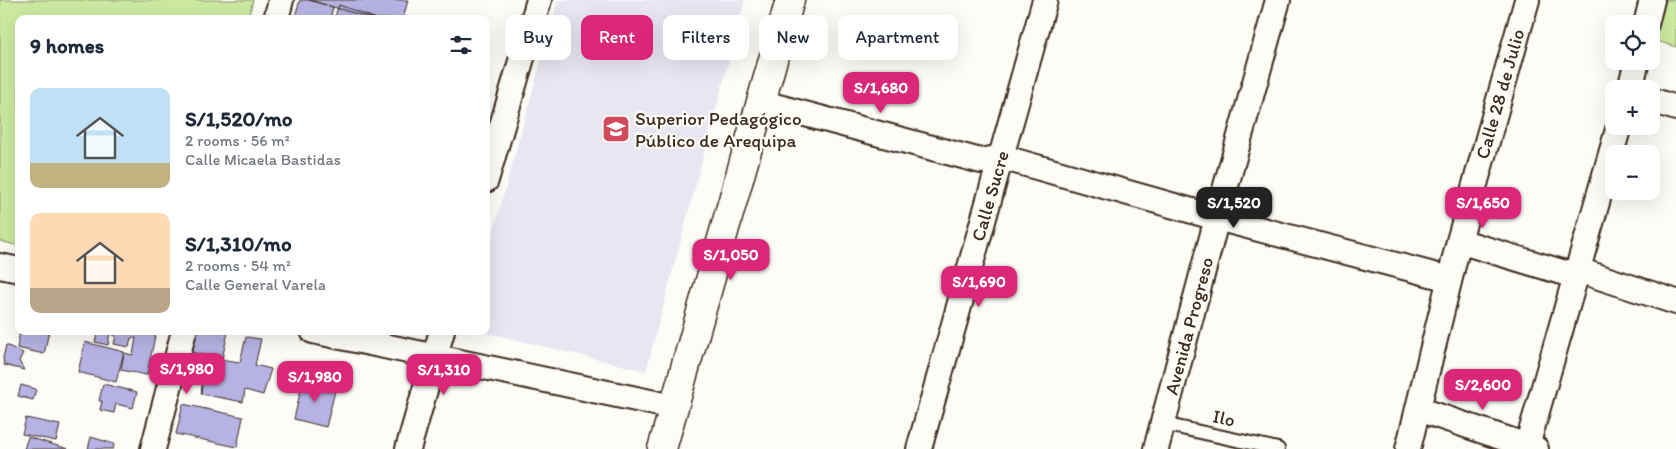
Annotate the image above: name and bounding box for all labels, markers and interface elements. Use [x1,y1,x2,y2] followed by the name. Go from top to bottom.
[505,15,571,60] chip: Buy
[581,15,653,60] chip: Rent
[663,15,749,60] chip: Filters
[759,15,828,60] chip: New
[838,15,958,60] chip: Apartment
[1605,15,1660,200] map controls
[1605,15,1660,70] button: locate
[1470,26,1530,162] street label: Calle 28 de Julio
[447,31,475,59] icon: filters
[30,33,104,58] text: 9 homes
[835,72,927,114] pin: S/1,680
[854,78,908,97] text: S/1,680
[1605,80,1660,135] button: +
[185,106,293,131] text: S/1,520/mo
[635,107,802,152] place label: Superior Pedagógico Público de Arequipa
[70,108,130,168] icon: home
[601,114,631,144] school or university icon: Superior Pedagógico Público de Arequipa
[185,131,290,150] text: 2 rooms · 56 m²
[1605,145,1660,200] button: −
[966,148,1014,244] street label: Calle Sucre
[185,150,341,169] text: Calle Micaela Bastidas
[1188,186,1280,229] pin: S/1,520
[1437,186,1529,229] pin: S/1,650
[1207,193,1261,212] text: S/1,520
[1456,193,1510,212] text: S/1,650
[185,231,292,256] text: S/1,310/mo
[70,233,130,293] icon: home
[685,238,777,281] pin: S/1,050
[703,245,759,264] text: S/1,050
[1160,255,1218,397] street label: Avenida Progreso
[185,256,291,275] text: 2 rooms · 54 m²
[933,266,1025,308] pin: S/1,690
[952,272,1006,291] text: S/1,690
[185,275,326,294] text: Calle General Varela
[141,352,233,395] pin: S/1,980
[398,354,490,396] pin: S/1,310
[160,359,214,378] text: S/1,980
[269,360,361,403] pin: S/1,980
[418,360,470,379] text: S/1,310
[288,367,342,386] text: S/1,980
[1437,368,1529,411] pin: S/2,600
[1455,375,1511,394] text: S/2,600
[1211,404,1237,432] street label: Ilo

